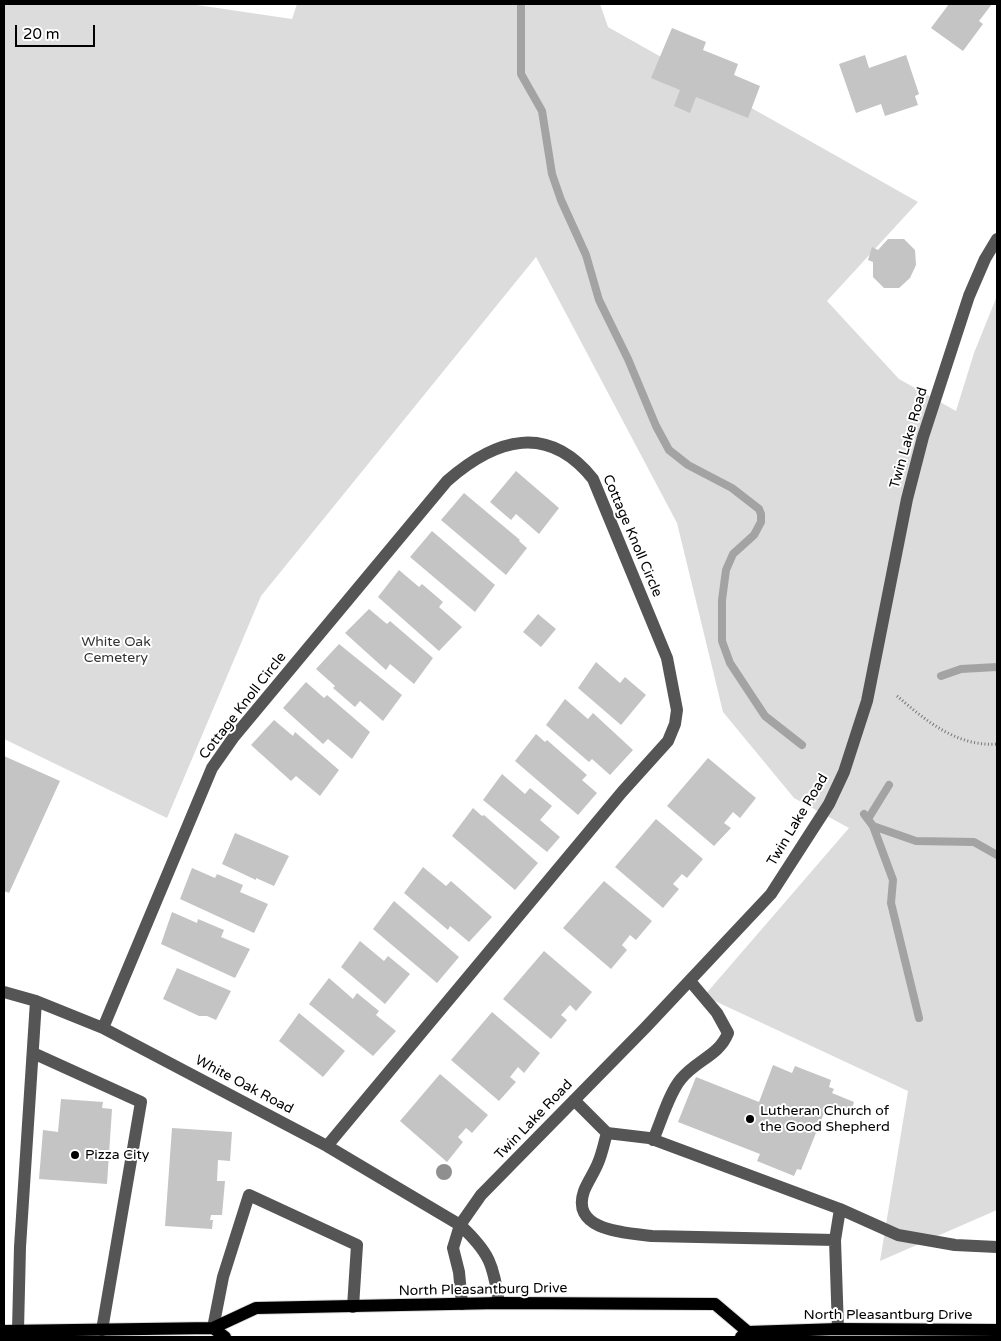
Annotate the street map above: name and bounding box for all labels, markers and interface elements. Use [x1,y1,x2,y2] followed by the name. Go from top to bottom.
[18,15,98,47] scale bar
[23,25,60,43] text: 20 m
[887,385,931,491] street label: Twin Lake Road
[599,472,665,600] street label: Cottage Knoll Circle
[81,634,151,666] park label: White Oak Cemetery
[196,649,290,763] street label: Cottage Knoll Circle
[764,771,832,869] street label: Twin Lake Road
[192,1052,296,1118] street label: White Oak Road
[492,1077,576,1163] street label: Twin Lake Road
[760,1103,890,1136] place label: Lutheran Church of the Good Shepherd
[744,1113,756,1125] marker: Lutheran Church of the Good Shepherd
[85,1147,149,1163] place label: Pizza City
[69,1149,81,1161] marker: Pizza City
[398,1280,568,1300] street label: North Pleasantburg Drive
[804,1307,972,1323] street label: North Pleasantburg Drive

